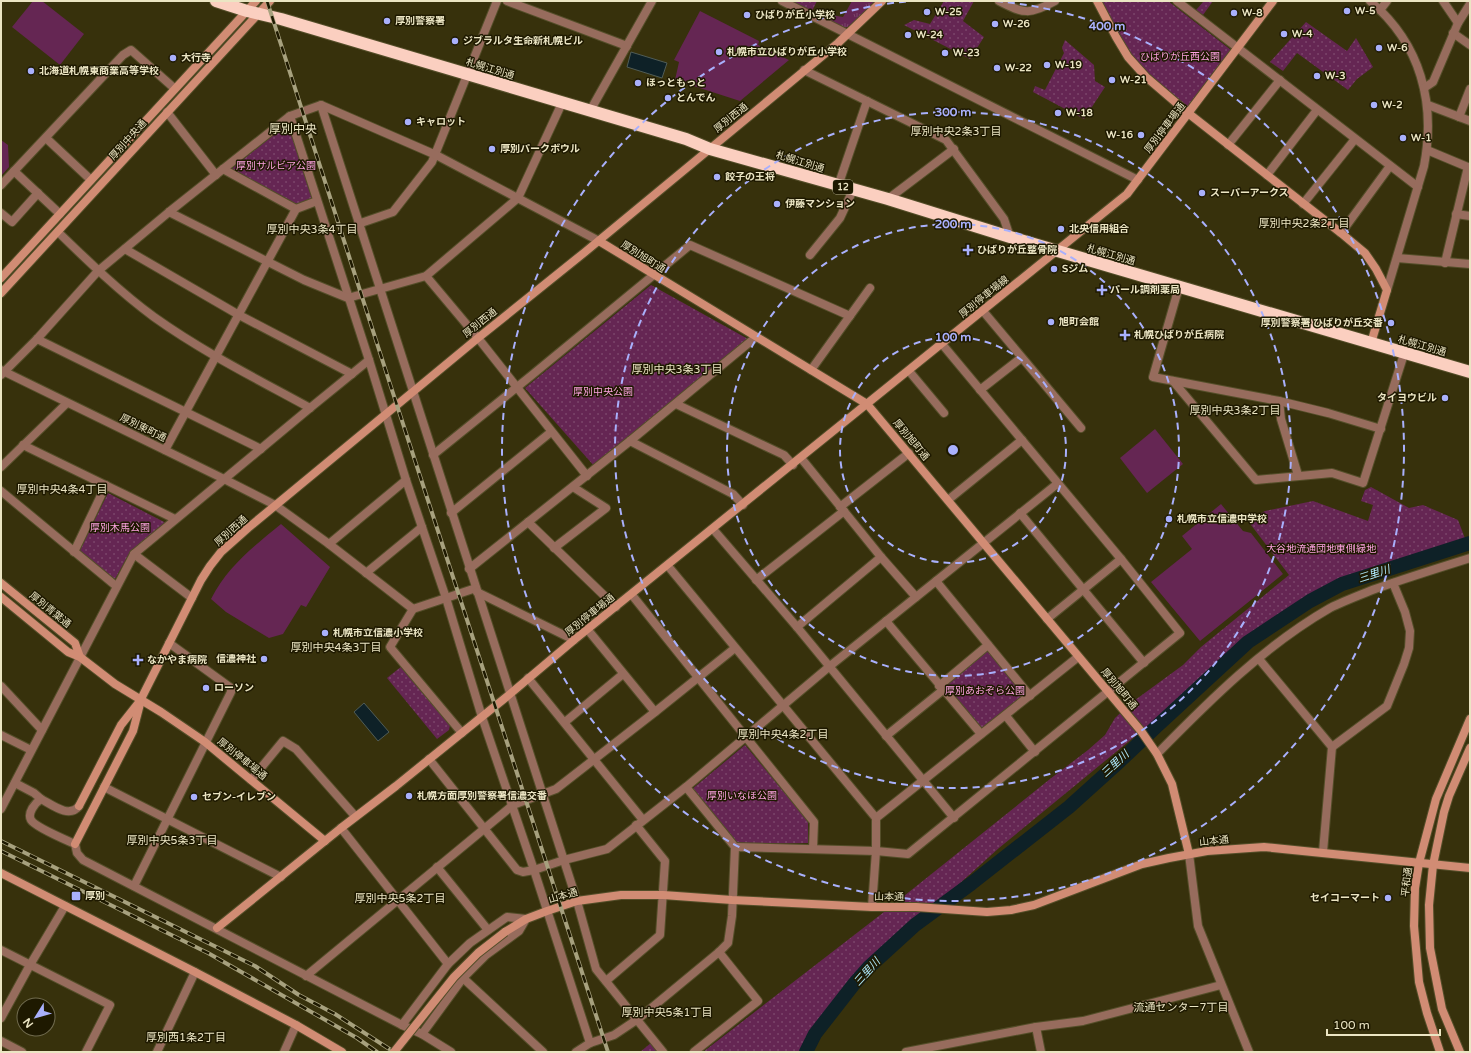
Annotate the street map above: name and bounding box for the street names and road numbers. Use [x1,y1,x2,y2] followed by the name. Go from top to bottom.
[464,56,516,82] street label: 札幌江別通
[1142,100,1188,156] street label: 厚別停車場通
[712,101,750,135] street label: 厚別西通
[107,117,149,163] street label: 厚別中央通
[774,149,826,175] street label: 札幌江別通
[833,180,853,194] road number: 12
[619,239,667,275] street label: 厚別旭町通
[1085,242,1137,268] street label: 札幌江別通
[957,273,1011,321] street label: 厚別停車場線
[461,306,499,340] street label: 厚別西通
[1396,333,1448,359] street label: 札幌江別通
[118,412,168,444] street label: 厚別東町通
[890,417,932,463] street label: 厚別旭町通
[212,513,250,549] street label: 厚別西通
[27,590,73,630] street label: 厚別青葉通
[563,591,617,639] street label: 厚別停車場通
[1098,666,1140,712] street label: 厚別旭町通
[215,735,269,783] street label: 厚別停車場通
[1198,833,1230,849] street label: 山本通
[1399,866,1415,898] street label: 平和通
[547,886,579,906] street label: 山本通
[874,891,904,903] street label: 山本通

